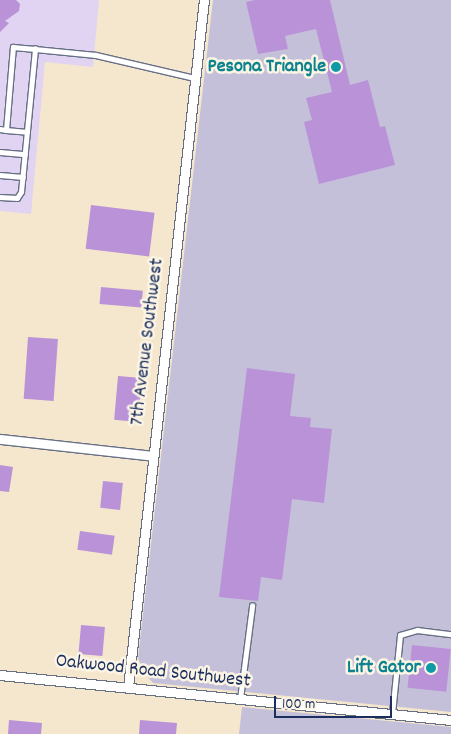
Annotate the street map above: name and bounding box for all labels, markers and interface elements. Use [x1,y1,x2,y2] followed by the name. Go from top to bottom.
[208,55,326,79] place label: Pesona Triangle
[330,61,342,73] marker: Pesona Triangle
[126,257,170,427] street label: 7th Avenue Southwest
[54,650,252,694] street label: Oakwood Road Southwest
[347,656,421,680] place label: Lift Gator
[425,662,437,674] marker: Lift Gator
[276,686,394,718] scale bar
[282,694,315,716] text: 100 m

